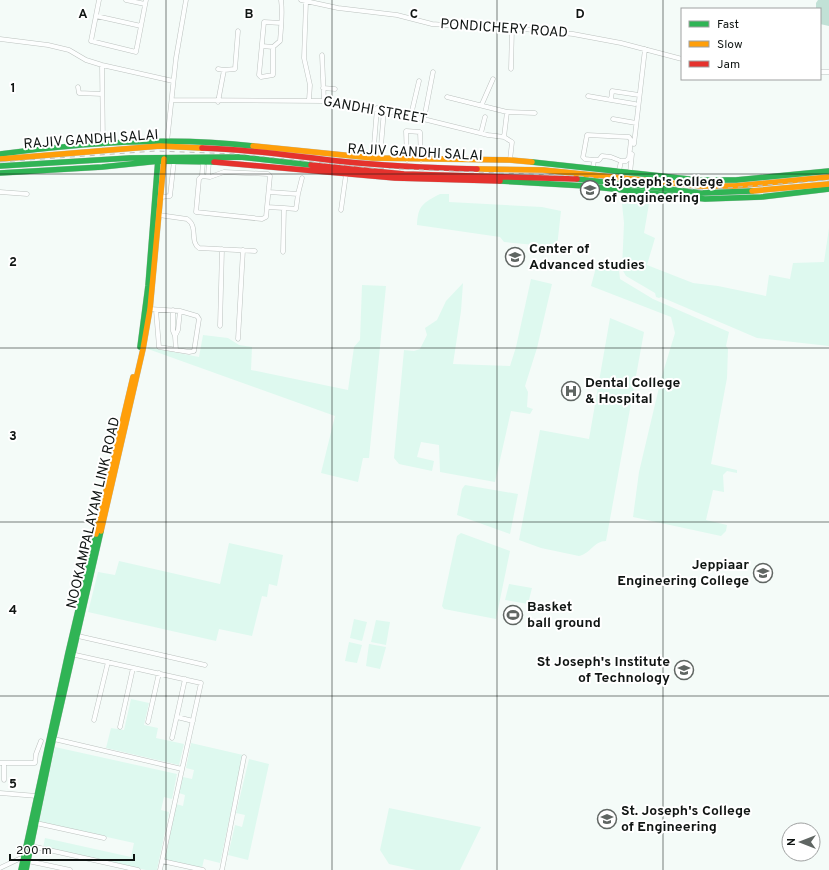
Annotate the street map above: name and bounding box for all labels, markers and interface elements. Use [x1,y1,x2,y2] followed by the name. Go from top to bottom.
[78,7,88,23] text: A
[245,7,254,23] text: B
[410,7,418,23] text: C
[575,7,585,23] text: D
[681,8,821,80] legend
[440,16,568,42] street label: PONDICHERY ROAD
[717,17,739,33] text: Fast
[717,37,743,53] text: Slow
[717,57,740,73] text: Jam
[10,81,16,97] text: 1
[322,93,428,129] street label: GANDHI STREET
[23,127,159,153] street label: RAJIV GANDHI SALAI
[347,141,483,165] street label: RAJIV GANDHI SALAI
[604,174,723,207] place label: st.joseph's college of engineering
[579,179,601,201] school or university icon: st.joseph's college of engineering
[529,241,645,274] place label: Center of Advanced studies
[504,246,526,268] school or university icon: Center of Advanced studies
[9,255,17,271] text: 2
[585,375,680,408] place label: Dental College & Hospital
[560,380,582,402] hospital icon: Dental College & Hospital
[64,416,124,610] street label: NOOKAMPALAYAM LINK ROAD
[9,429,17,445] text: 3
[617,557,749,590] place label: Jeppiaar Engineering College
[752,562,774,584] school or university icon: Jeppiaar Engineering College
[527,599,601,632] place label: Basket ball ground
[9,603,17,619] text: 4
[502,604,524,626] sports icon: Basket ball ground
[537,654,670,687] place label: St Joseph's Institute of Technology
[673,659,695,681] school or university icon: St Joseph's Institute of Technology
[9,777,17,793] text: 5
[621,803,751,836] place label: St. Joseph's College of Engineering
[596,808,618,830] school or university icon: St. Joseph's College of Engineering
[781,822,821,862] north arrow
[10,836,134,862] scale bar
[785,838,799,846] text: N
[16,843,52,859] text: 200 m

